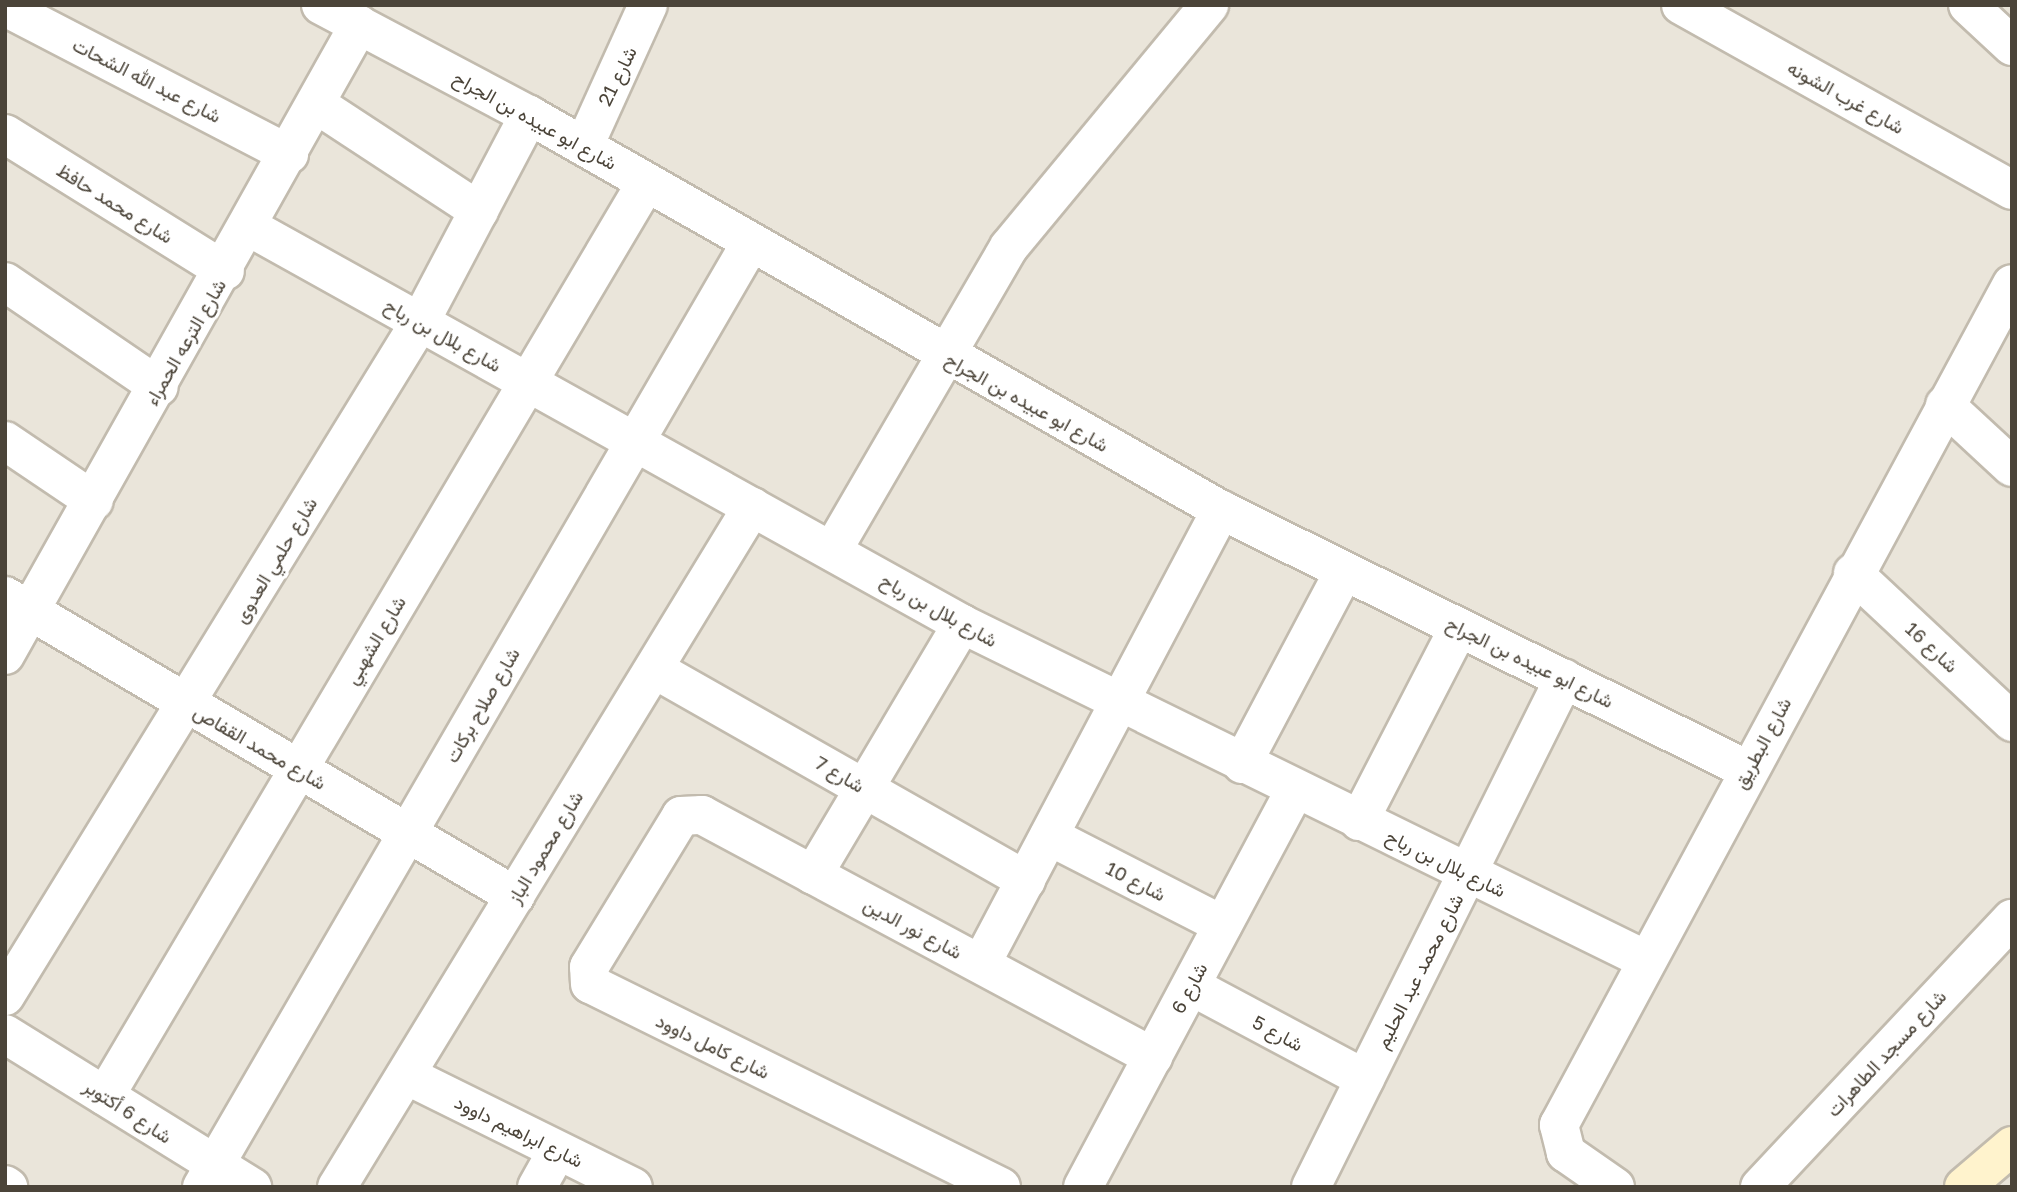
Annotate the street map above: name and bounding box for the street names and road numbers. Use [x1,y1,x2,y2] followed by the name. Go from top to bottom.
[69,33,225,127] street label: شارع عبد الله الشحات
[593,43,641,109] street label: شارع 21
[1784,56,1908,138] street label: شارع غرب الشونه
[449,66,621,174] street label: شارع ابو عبيده بن الجراح
[53,158,177,248] street label: شارع محمد حافظ
[140,275,230,409] street label: شارع الترعه الحمراء
[380,293,506,377] street label: شارع بلال بن رباح
[941,348,1113,456] street label: شارع ابو عبيده بن الجراح
[228,493,322,627] street label: شارع حلمي العدوى
[876,568,1002,652] street label: شارع بلال بن رباح
[340,592,410,688] street label: شارع الشهبي
[1443,612,1617,712] street label: شارع ابو عبيده بن الجراح
[1901,617,1963,677] street label: شارع 16
[440,643,524,767] street label: شارع صلاح بركات
[1728,693,1796,793] street label: شارع البطريق
[190,700,330,794] street label: شارع محمد القفاص
[811,751,869,797] street label: شارع 7
[502,787,588,907] street label: شارع محمود الباز
[1382,824,1510,902] street label: شارع بلال بن رباح
[1102,856,1170,906] street label: شارع 10
[1370,890,1468,1052] street label: شارع محمد عبد الحليم
[860,893,966,963] street label: شارع نور الدين
[1166,959,1212,1017] street label: شارع 6
[1821,985,1951,1121] street label: شارع مسجد الطاهرات
[653,1009,773,1083] street label: شارع كامل داوود
[1249,1010,1307,1056] street label: شارع 5
[80,1074,176,1148] street label: شارع 6 أكتوبر
[451,1090,587,1172] street label: شارع ابراهيم داوود

